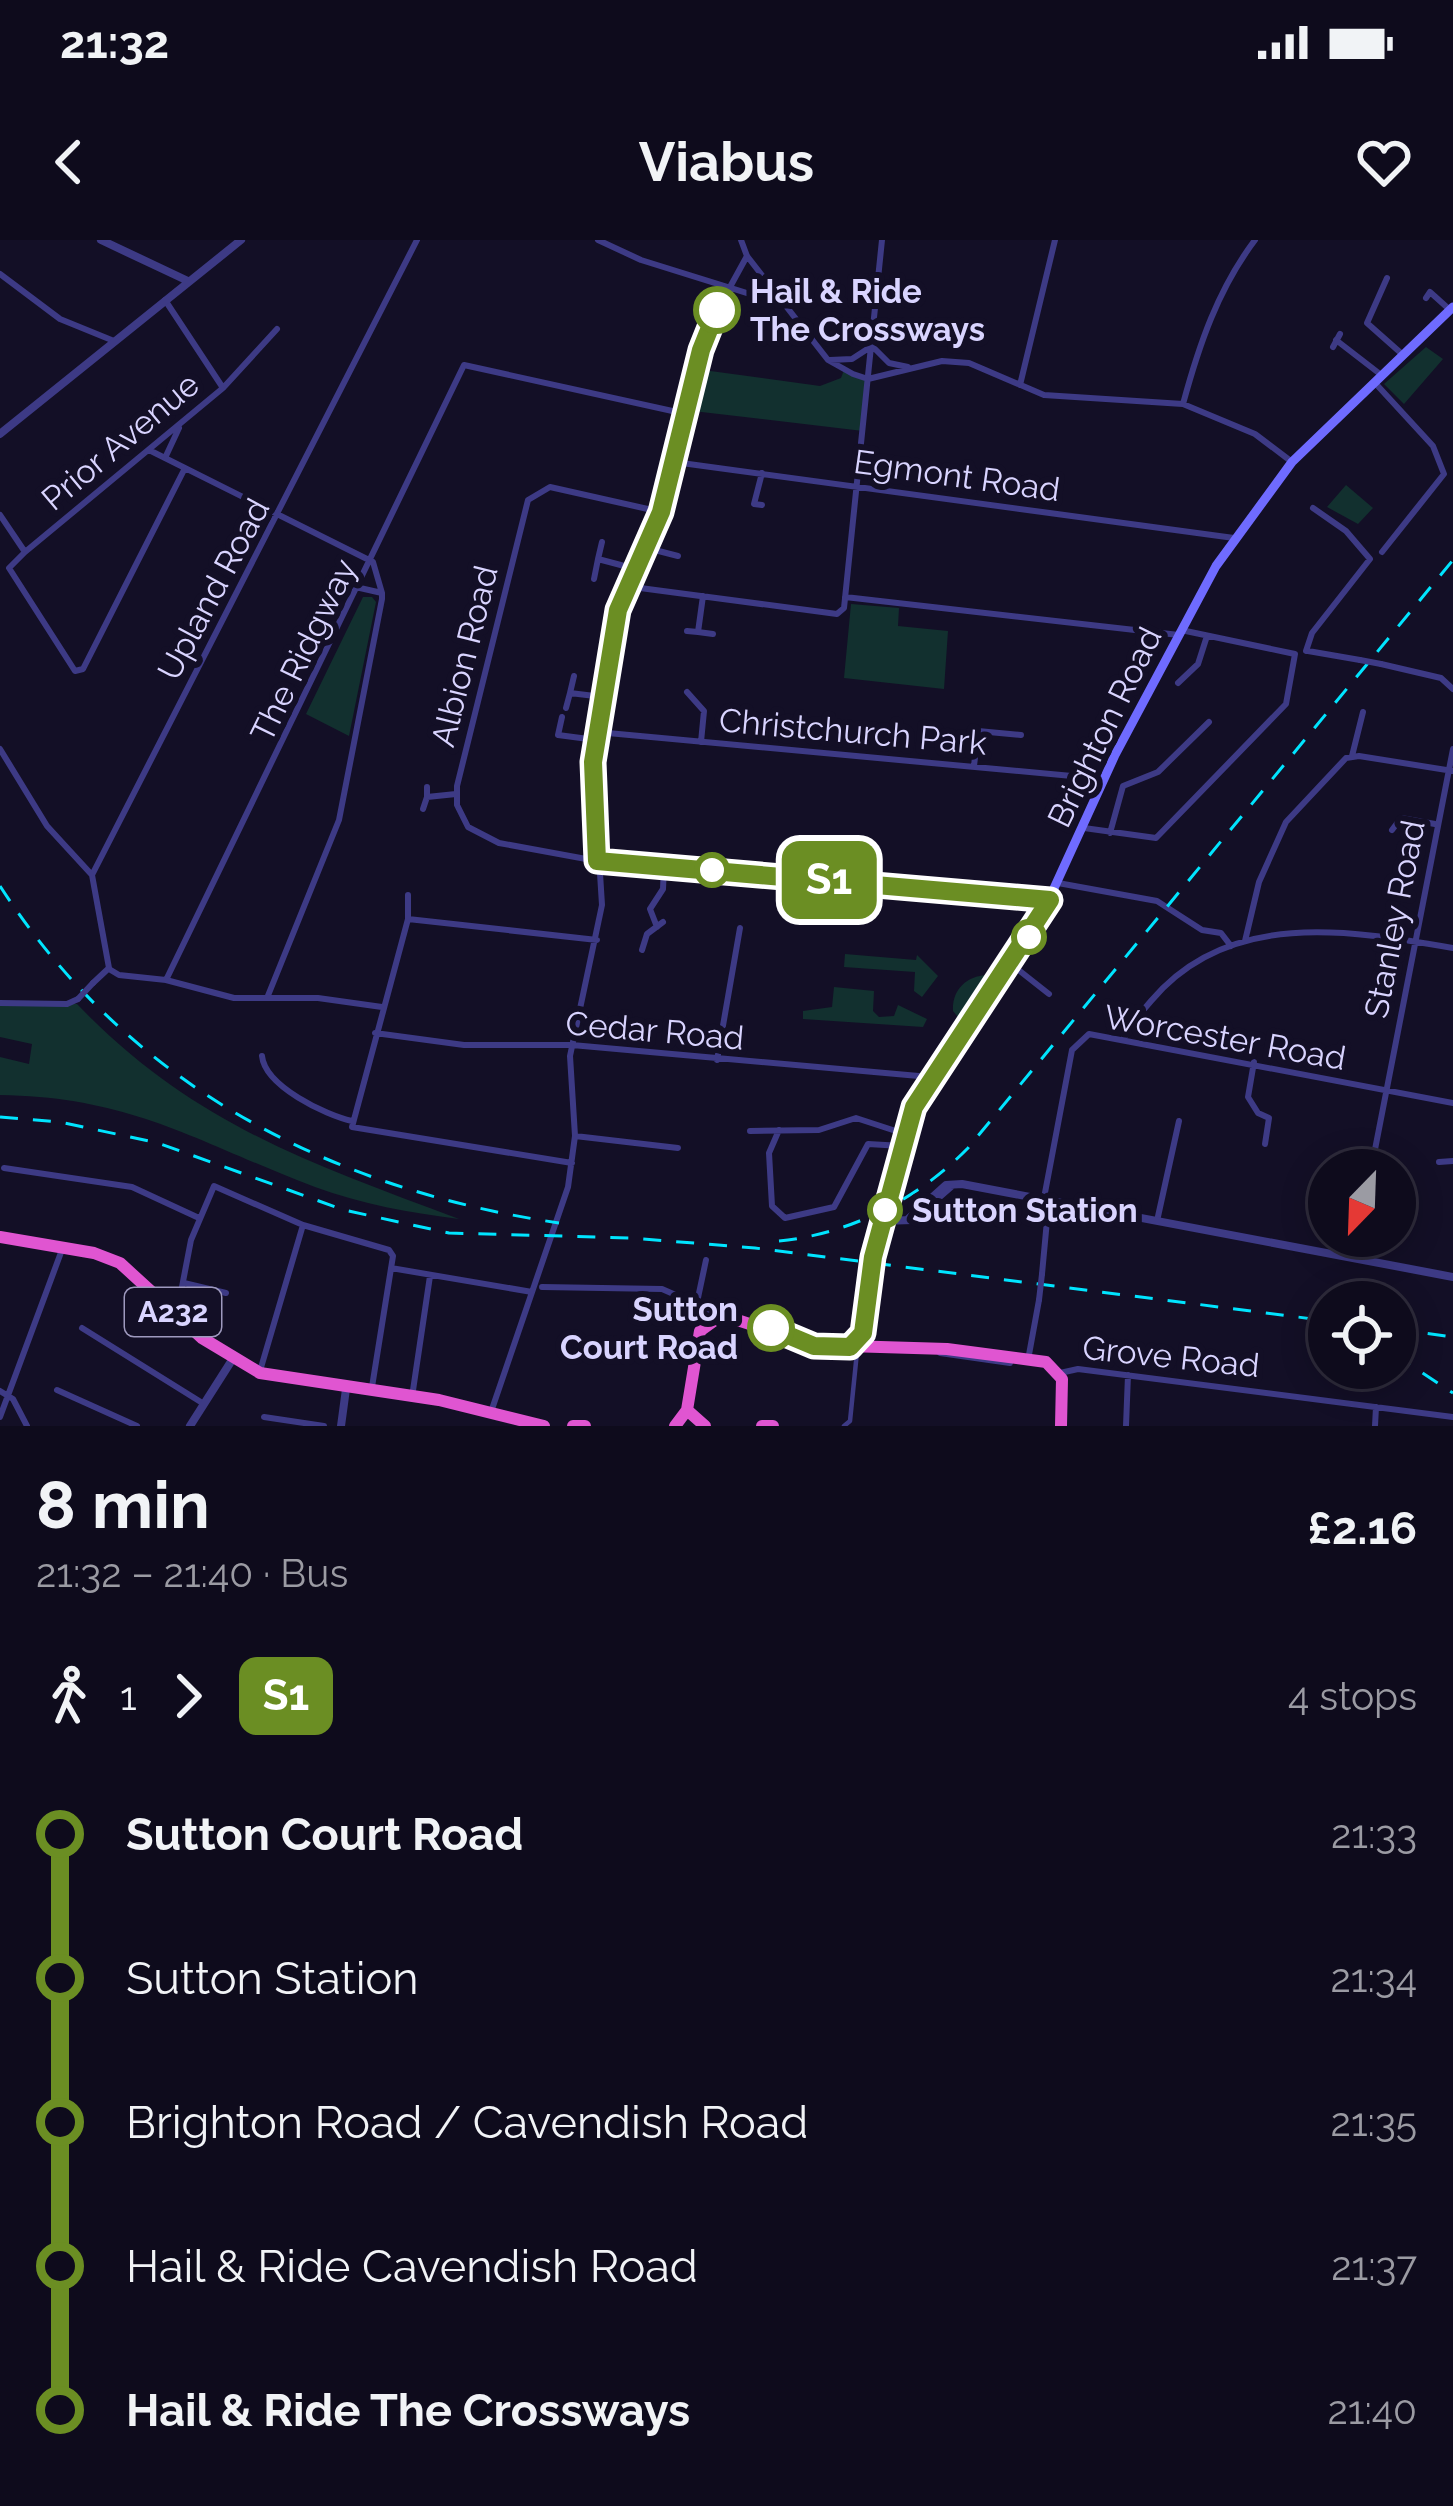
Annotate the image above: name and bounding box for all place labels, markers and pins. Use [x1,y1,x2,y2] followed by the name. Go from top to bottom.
[750,272,985,349] place label: Hail & Ride The Crossways
[695,288,739,332] marker: Hail & Ride The Crossways
[696,854,728,886] unlabelled marker
[1013,921,1045,953] unlabelled marker
[912,1191,1138,1230] place label: Sutton Station
[869,1194,901,1226] marker: Sutton Station
[560,1290,738,1367] place label: Sutton Court Road
[749,1306,793,1350] marker: Sutton Court Road

